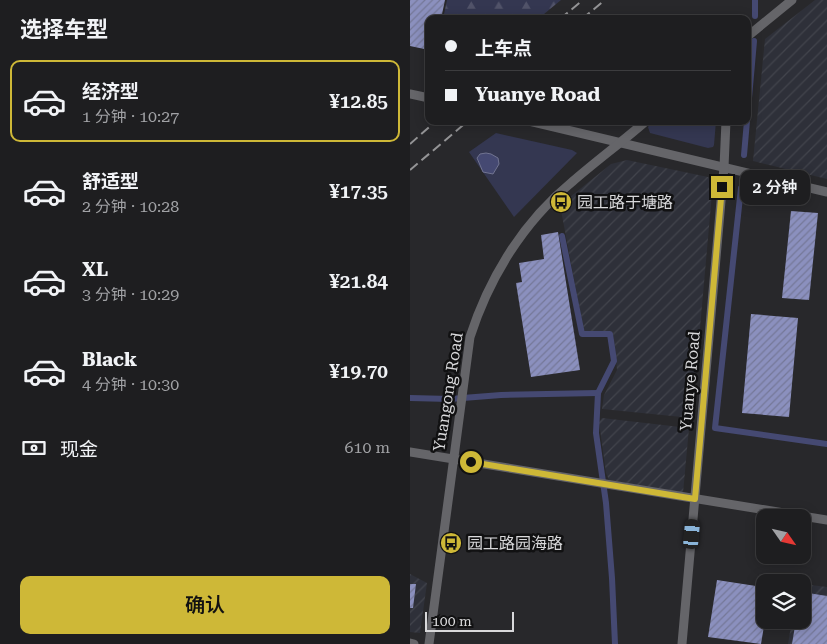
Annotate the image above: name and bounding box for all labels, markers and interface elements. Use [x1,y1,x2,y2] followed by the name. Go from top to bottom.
[20,17,108,42] text: 选择车型
[475,37,532,60] text: 上车点
[22,79,67,124] icon: car
[82,80,139,103] text: 经济型
[475,83,600,106] text: Yuanye Road
[329,90,388,113] text: ¥12.85
[82,107,179,126] text: 1 分钟 · 10:27
[22,169,67,214] icon: car
[82,170,139,193] text: 舒适型
[740,170,810,204] callout: 2 分钟
[711,176,733,198] route end
[752,178,798,197] text: 2 分钟
[329,180,388,203] text: ¥17.35
[549,190,573,214] bus stop icon: 园工路于塘路
[577,193,673,212] place label: 园工路于塘路
[82,197,179,216] text: 2 分钟 · 10:28
[82,258,108,281] text: XL
[22,259,67,304] icon: car
[329,270,388,293] text: ¥21.84
[82,285,179,304] text: 3 分钟 · 10:29
[676,330,704,432] street label: Yuanye Road
[429,331,467,453] street label: Yuangong Road
[82,348,137,371] text: Black
[22,349,67,394] icon: car
[329,360,388,383] text: ¥19.70
[82,375,179,394] text: 4 分钟 · 10:30
[20,434,48,462] icon: cash
[60,438,98,461] text: 现金
[344,438,390,457] text: 610 m
[460,451,482,473] route start
[756,509,811,564] north arrow
[756,509,811,629] map controls
[683,518,700,550] car
[439,531,463,555] bus stop icon: 园工路园海路
[467,534,563,553] place label: 园工路园海路
[756,574,811,629] button: layers
[20,576,390,634] button: 确认
[425,609,514,632] scale bar
[432,613,472,629] text: 100 m

